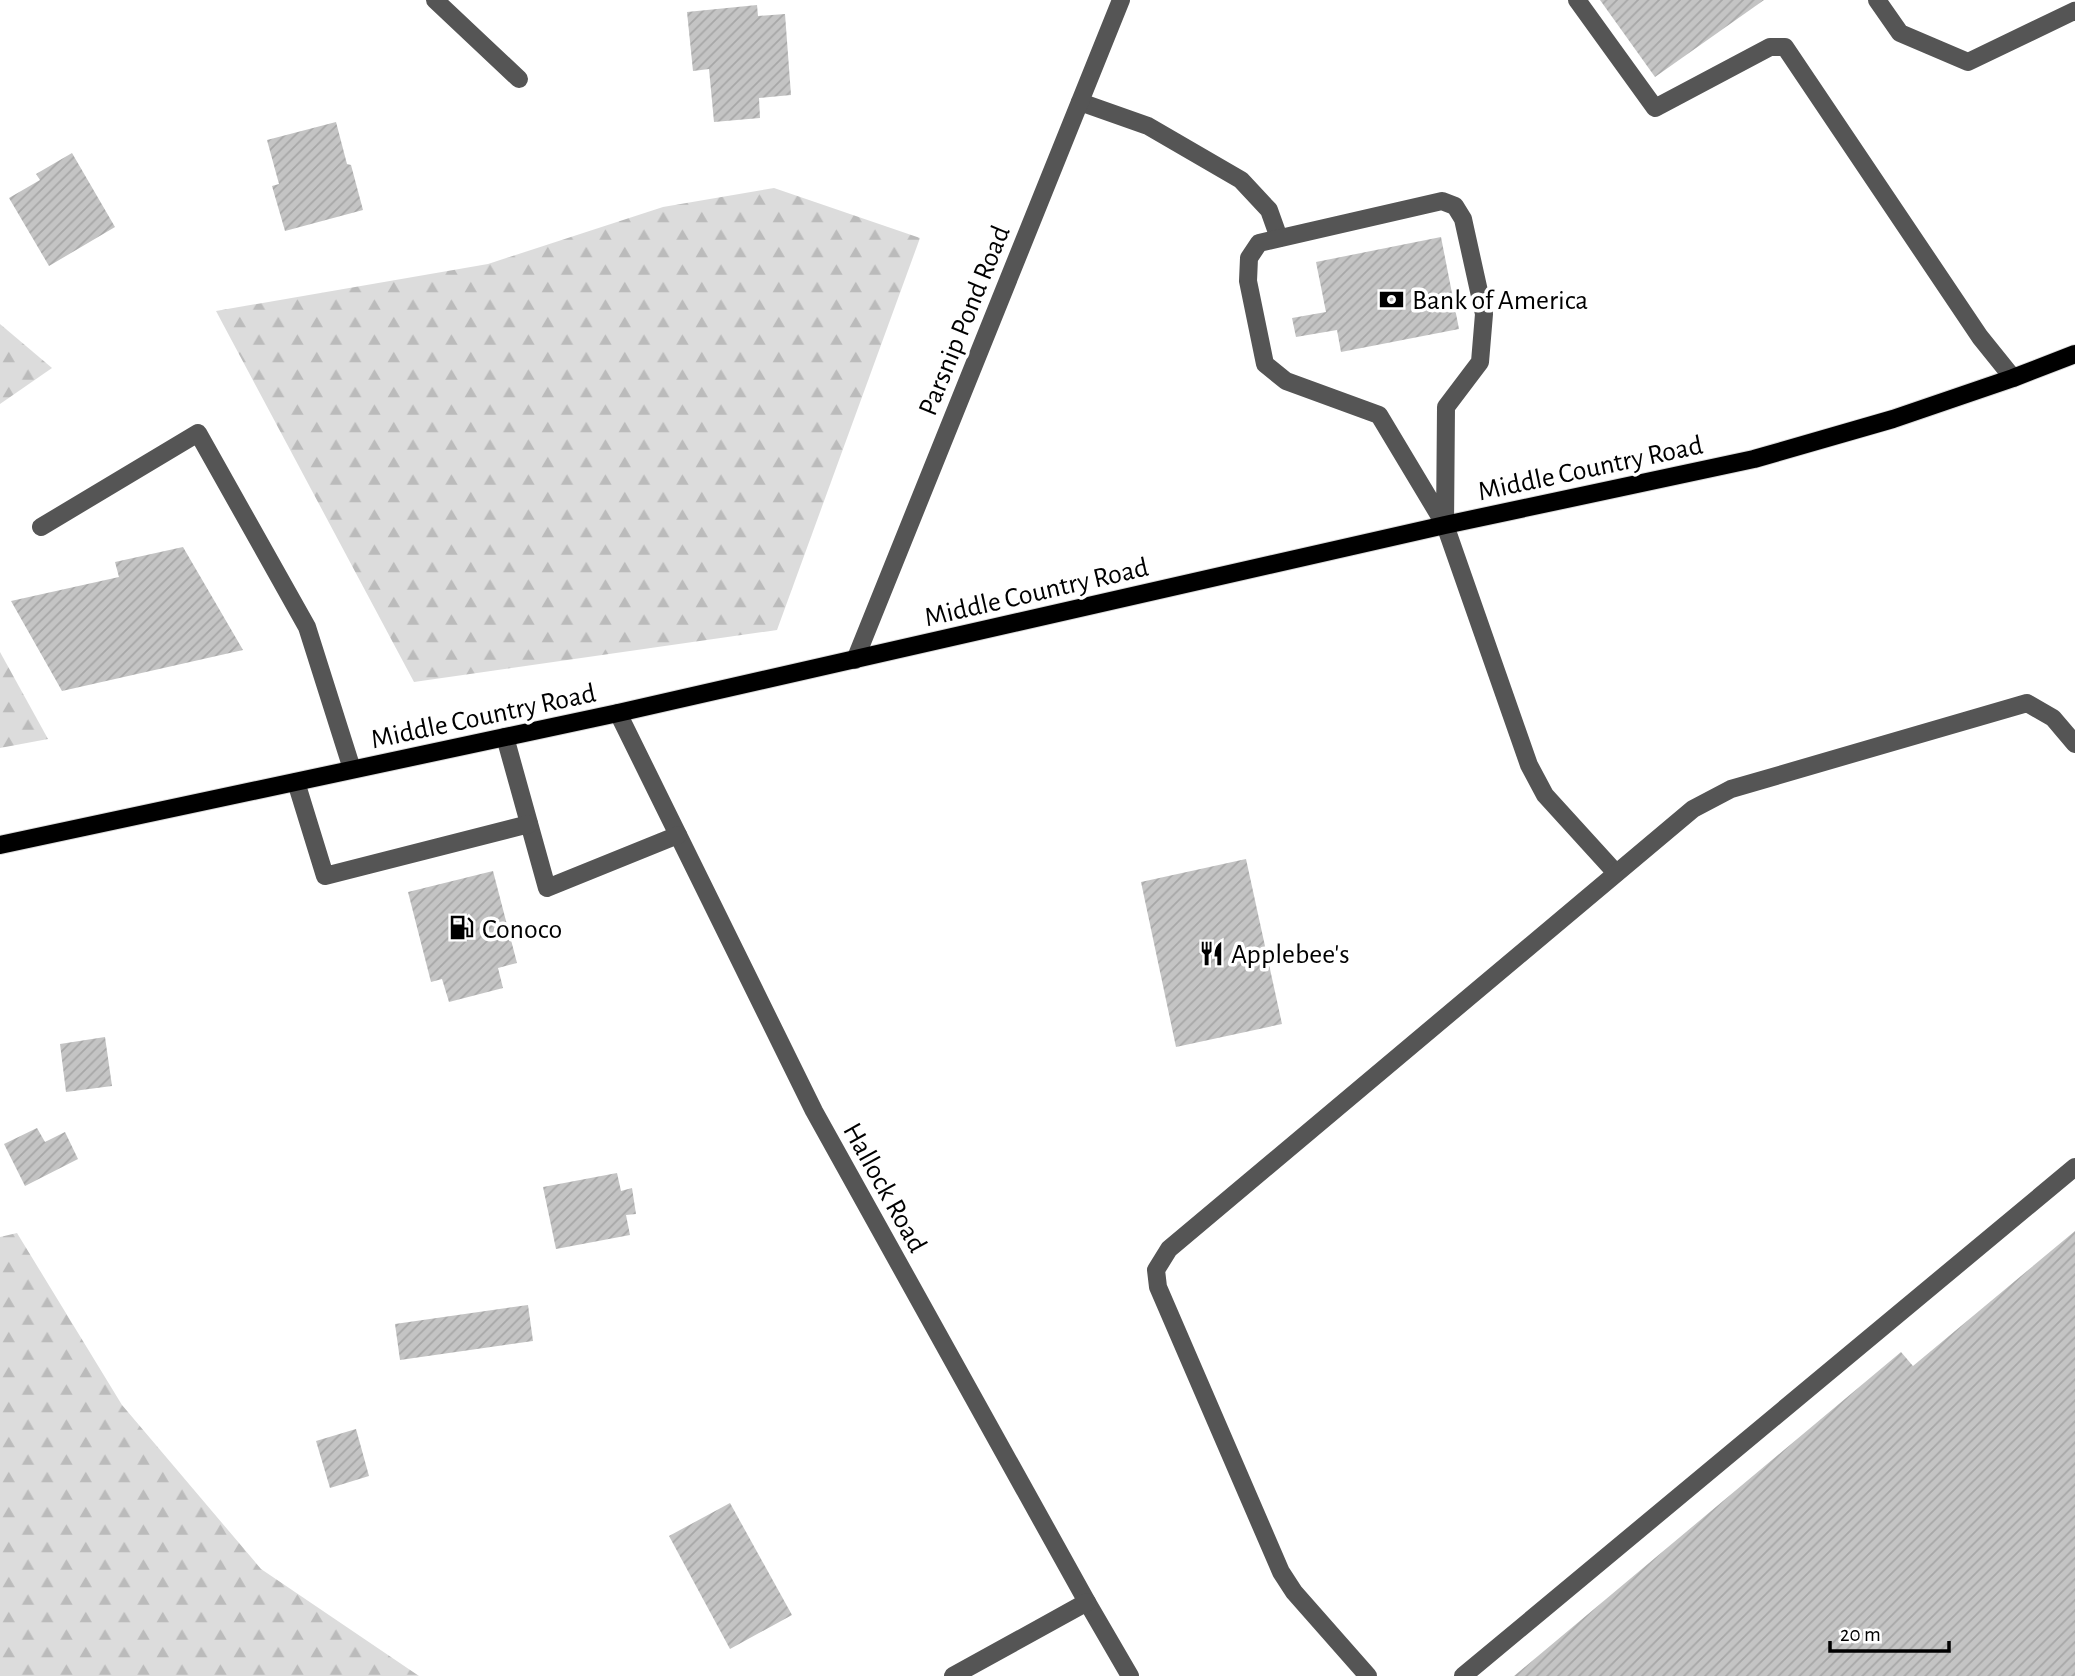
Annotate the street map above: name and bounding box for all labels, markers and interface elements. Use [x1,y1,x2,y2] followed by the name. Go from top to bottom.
[914,222,1016,420] street label: Parsnip Pond Road
[1378,285,1406,313] bank icon: Bank of America
[1412,287,1588,315] place label: Bank of America
[1475,431,1705,506] street label: Middle Country Road
[922,554,1151,632] street label: Middle Country Road
[368,679,598,754] street label: Middle Country Road
[448,914,476,942] fuel station icon: Conoco
[482,916,562,944] place label: Conoco
[1197,939,1225,967] restaurant icon: Applebee's
[1231,941,1350,969] place label: Applebee's
[837,1119,931,1257] street label: Hallock Road
[1830,1610,1949,1654] scale bar
[1840,1624,1881,1645] text: 20 m

